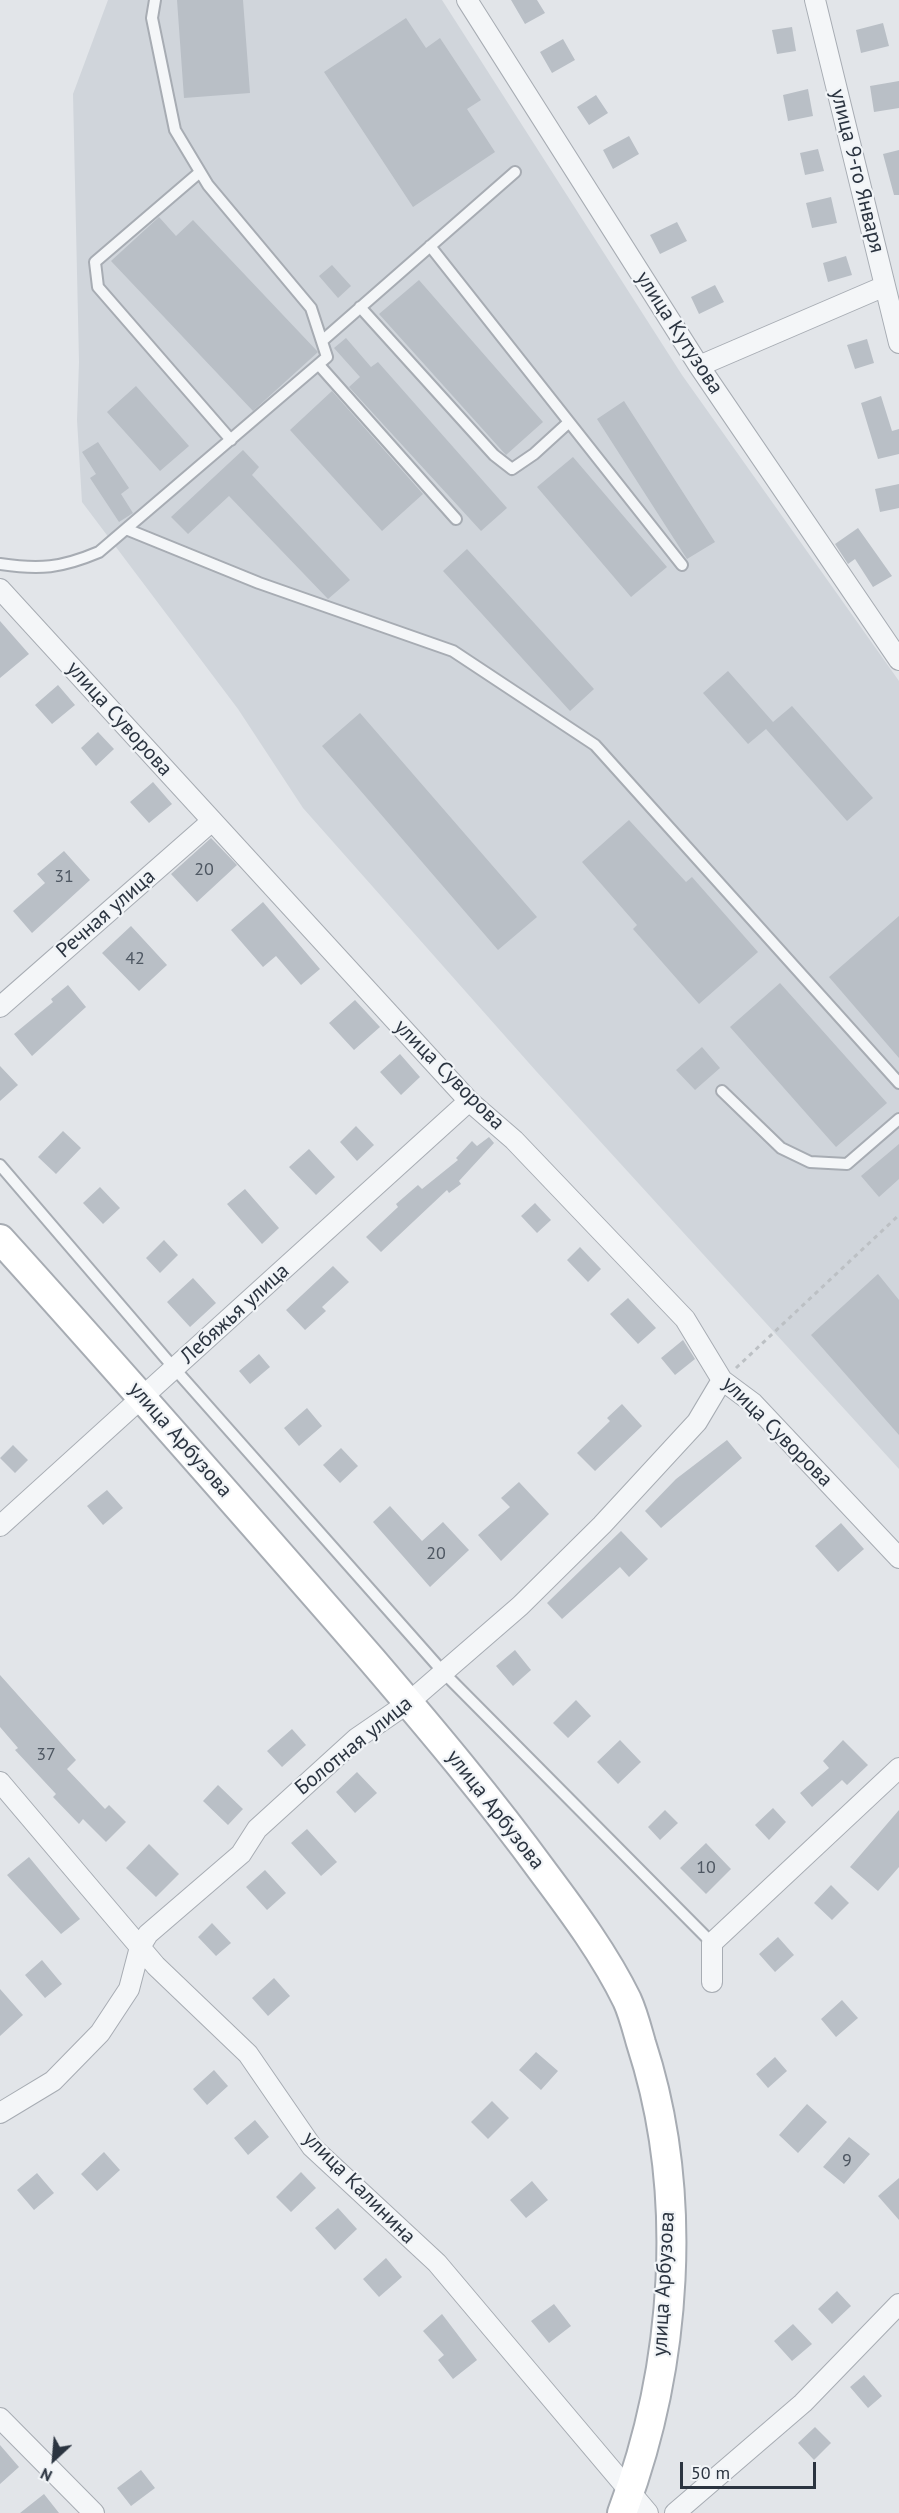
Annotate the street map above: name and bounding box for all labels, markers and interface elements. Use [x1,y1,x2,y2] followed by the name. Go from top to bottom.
[824,87,890,255] street label: улица 9-го Января
[630,267,728,399] street label: улица Кутузова
[61,656,177,782] street label: улица Суворова
[194,859,214,881] house number: 20
[51,864,161,964] street label: Речная улица
[54,866,74,888] house number: 31
[125,948,145,970] house number: 42
[388,1014,510,1136] street label: улица Суворова
[175,1259,295,1369] street label: Лебяжья улица
[716,1371,838,1493] street label: улица Суворова
[123,1377,237,1503] street label: улица Арбузова
[426,1543,446,1565] house number: 20
[290,1691,418,1801] street label: Болотная улица
[36,1744,56,1766] house number: 37
[440,1745,550,1875] street label: улица Арбузова
[696,1857,716,1879] house number: 10
[297,2126,421,2250] street label: улица Калинина
[842,2150,852,2172] house number: 9
[648,2211,680,2357] street label: улица Арбузова
[24,2429,84,2489] north arrow
[683,2450,820,2488] scale bar
[691,2461,730,2484] text: 50 m
[37,2464,55,2486] text: N

